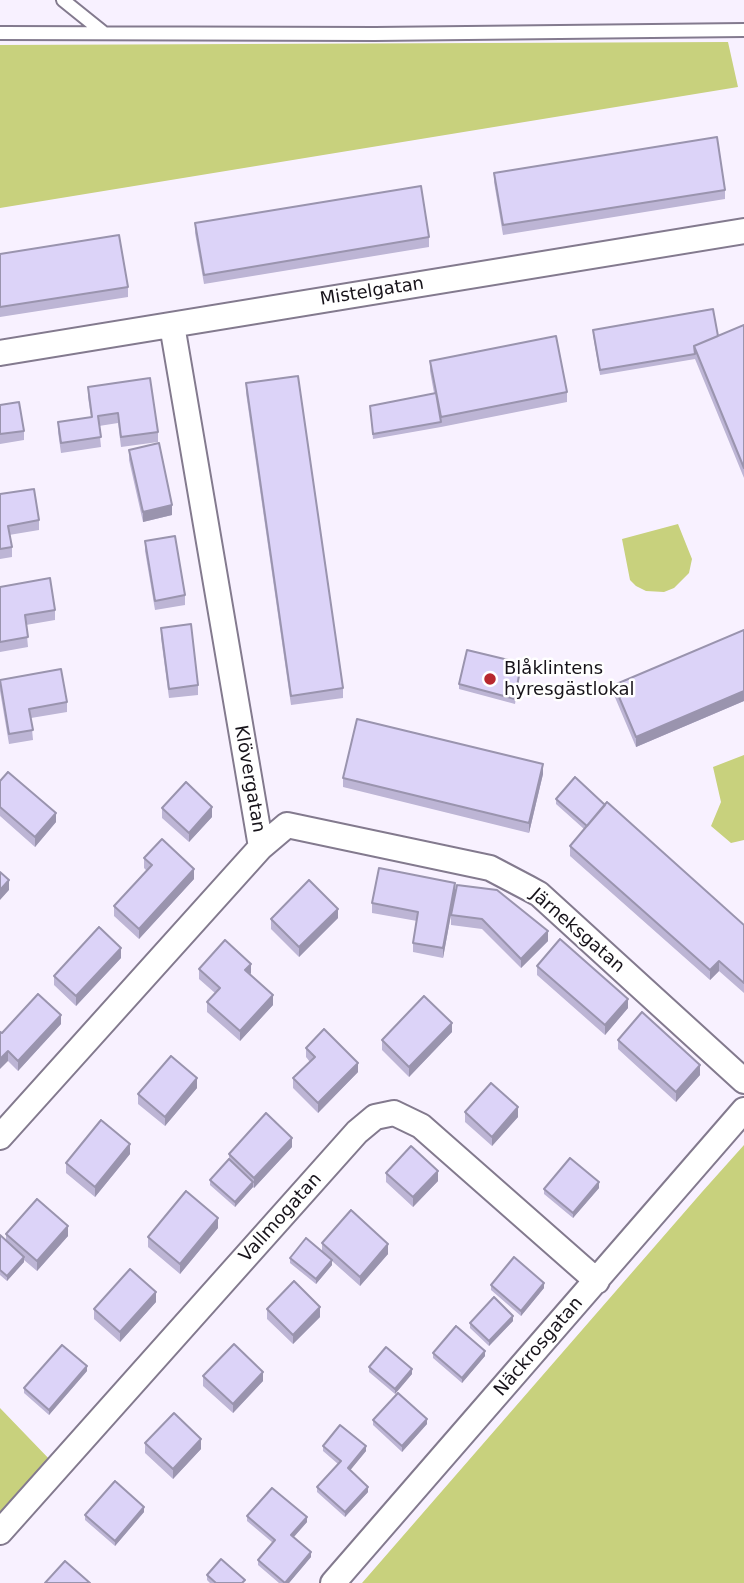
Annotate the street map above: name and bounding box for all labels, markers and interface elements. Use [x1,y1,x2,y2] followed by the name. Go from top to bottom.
[318,273,426,311] street label: Mistelgatan
[504,658,635,700] place label: Blåklintens hyresgästlokal
[482,671,498,687] marker: Blåklintens hyresgästlokal
[229,724,269,834] street label: Klövergatan
[526,884,628,978] street label: Järneksgatan
[235,1169,327,1267] street label: Vallmogatan
[490,1293,588,1401] street label: Näckrosgatan

